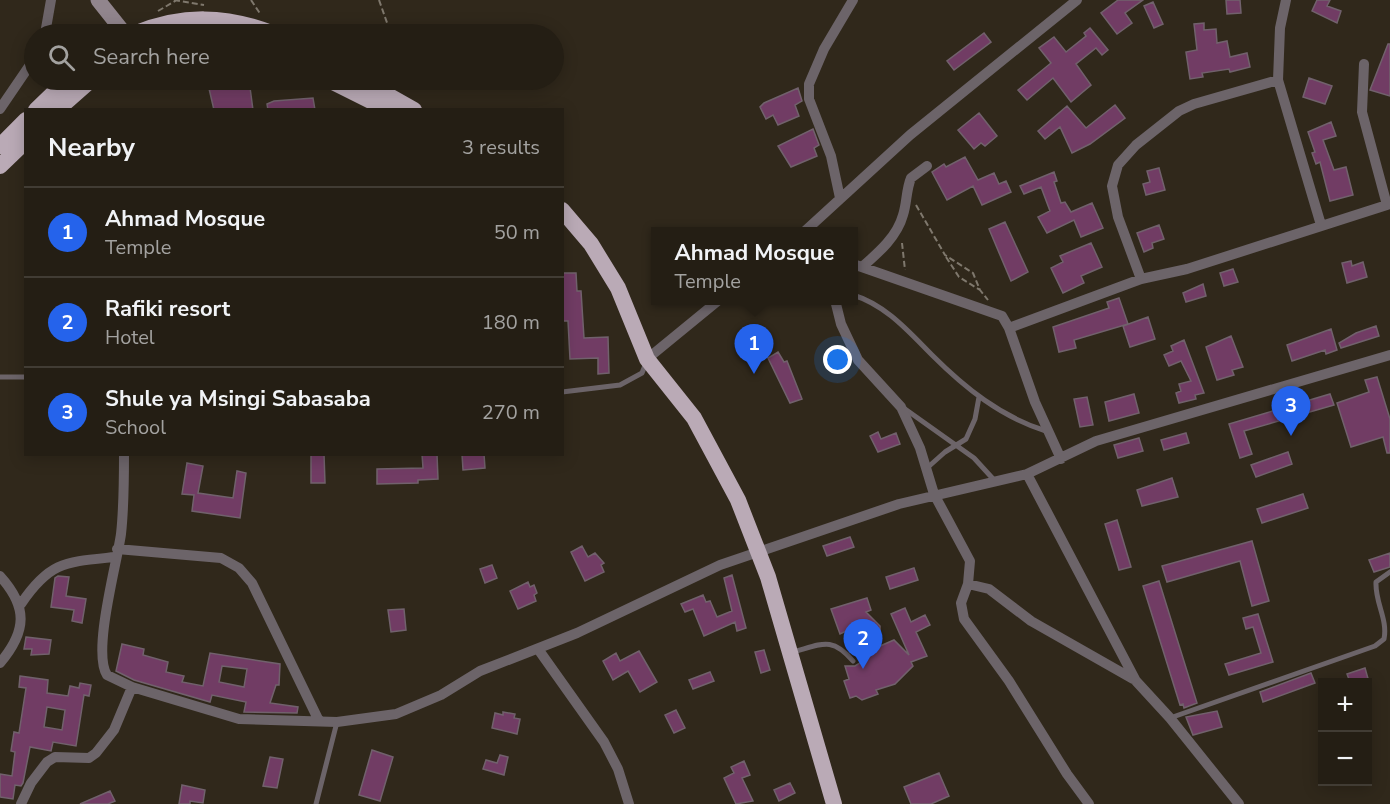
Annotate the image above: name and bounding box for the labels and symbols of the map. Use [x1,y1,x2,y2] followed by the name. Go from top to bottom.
[734,324,774,374] pin: 1
[823,345,852,374] your location
[1272,386,1310,436] pin: 3
[844,620,882,669] pin: 2

